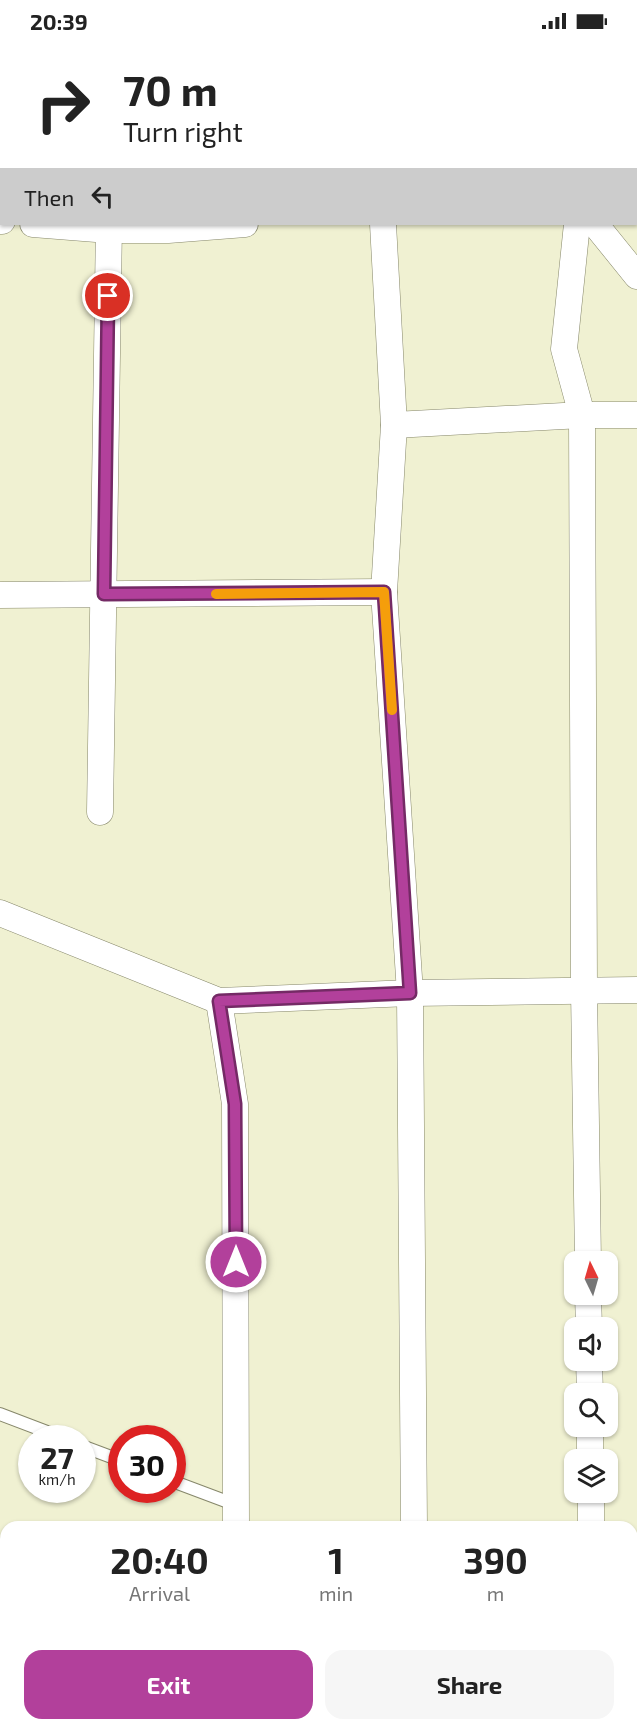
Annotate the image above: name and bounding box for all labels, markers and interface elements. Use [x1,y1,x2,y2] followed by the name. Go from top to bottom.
[30,8,88,34] text: 20:39
[123,64,218,114] text: 70 m
[24,66,102,144] icon: right
[123,115,243,147] text: Turn right
[86,180,119,213] icon: left
[24,184,74,210] text: Then
[82,270,133,321] pin
[91,279,124,312] icon: arrive
[204,1230,268,1294] position arrow
[564,1251,618,1305] north arrow
[564,1251,618,1503] map controls
[564,1317,618,1371] button: sound
[564,1383,618,1437] button: search
[108,1425,186,1503] speed limit sign: 30
[40,1439,74,1475] text: 27
[564,1449,618,1503] button: layers
[38,1470,76,1488] text: km/h
[110,1538,209,1581] text: 20:40
[328,1538,344,1581] text: 1
[463,1538,528,1581] text: 390
[129,1581,190,1605] text: Arrival
[319,1581,353,1605] text: min
[487,1581,504,1605] text: m
[24,1650,313,1719] button: Exit
[325,1650,614,1719] button: Share

